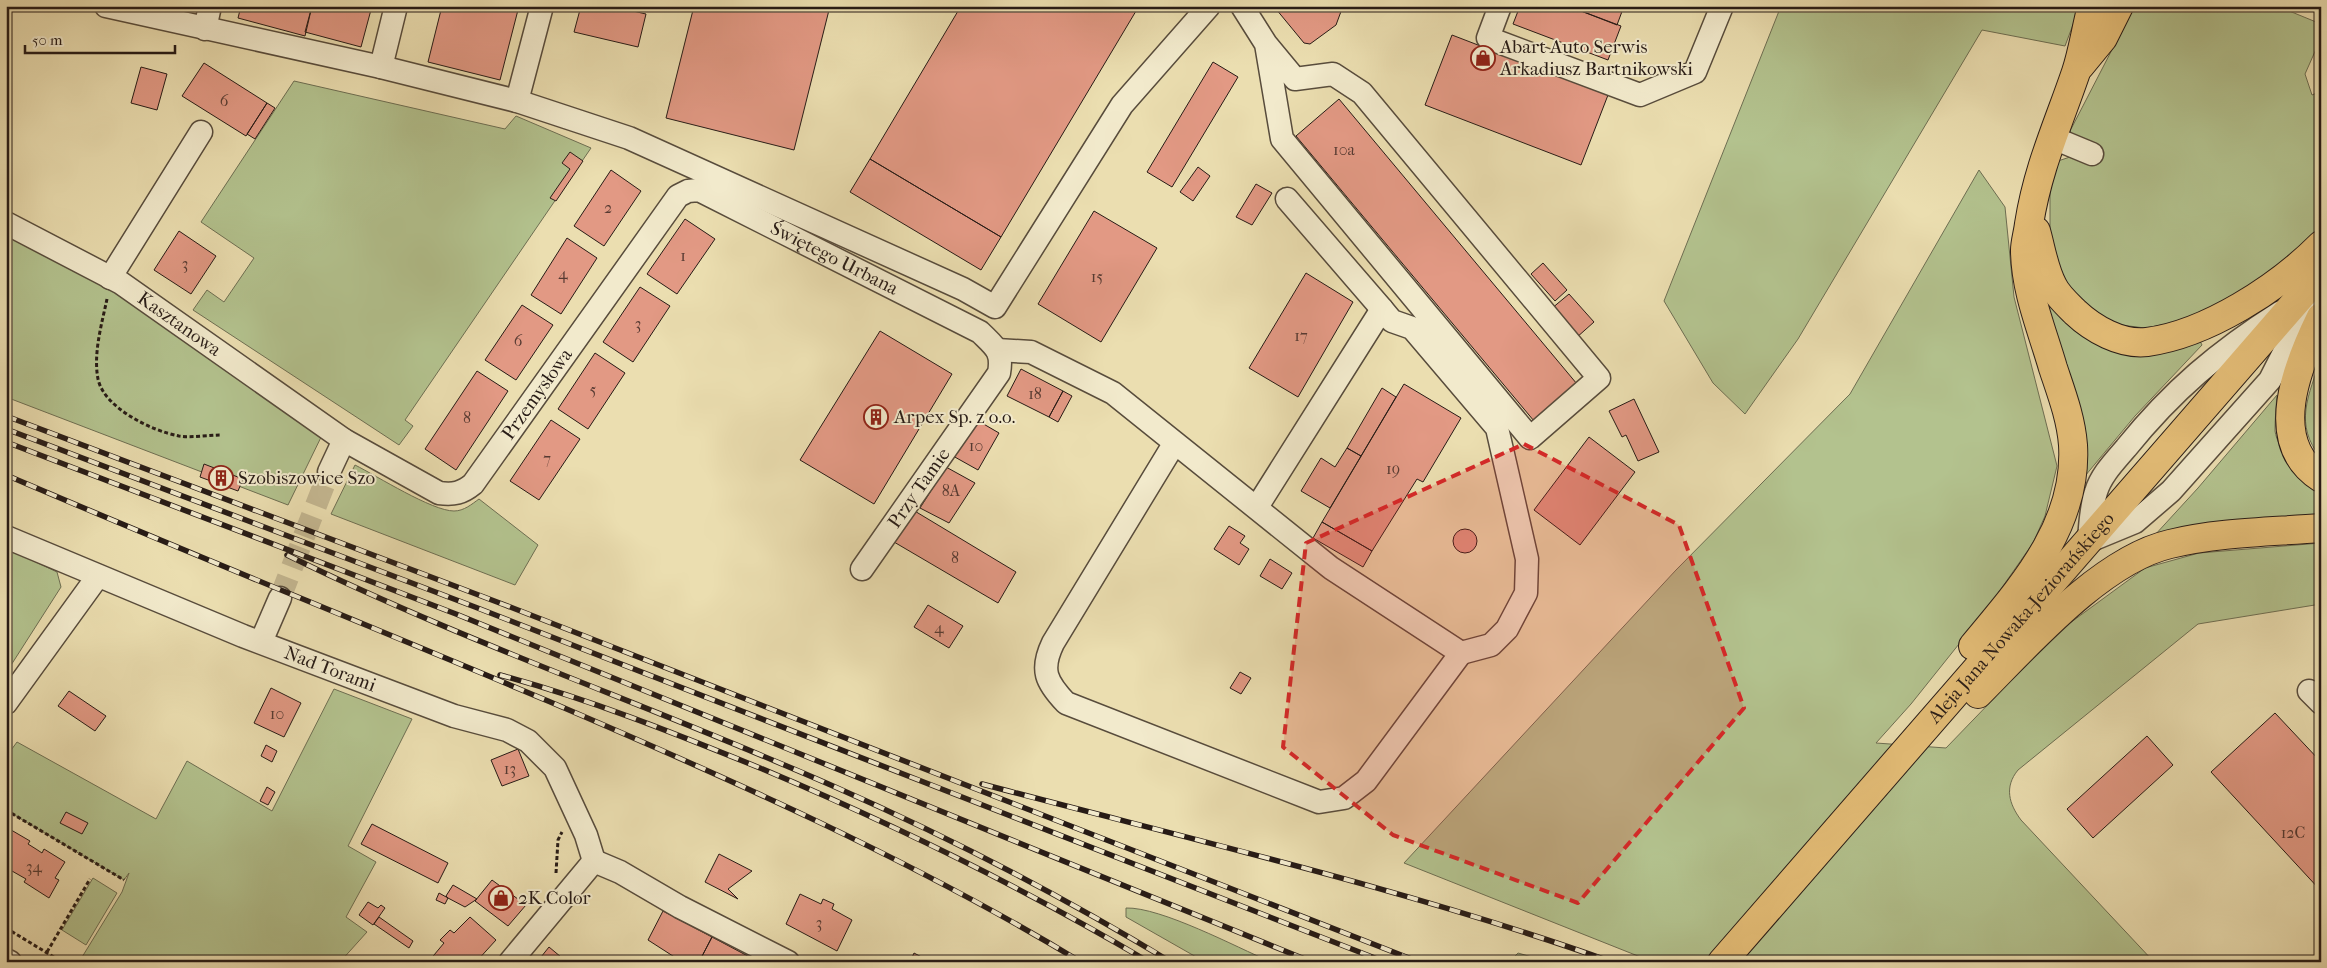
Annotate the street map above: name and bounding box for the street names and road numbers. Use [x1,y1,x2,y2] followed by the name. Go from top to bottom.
[767,216,902,300] street label: Świętego Urbana
[133,287,225,361] street label: Kasztanowa
[497,344,577,444] street label: Przemysłowa
[883,444,955,532] street label: Przy Tamie
[1923,508,2119,729] street label: Aleja Jana Nowaka-Jeziorańskiego
[281,642,379,696] street label: Nad Torami

